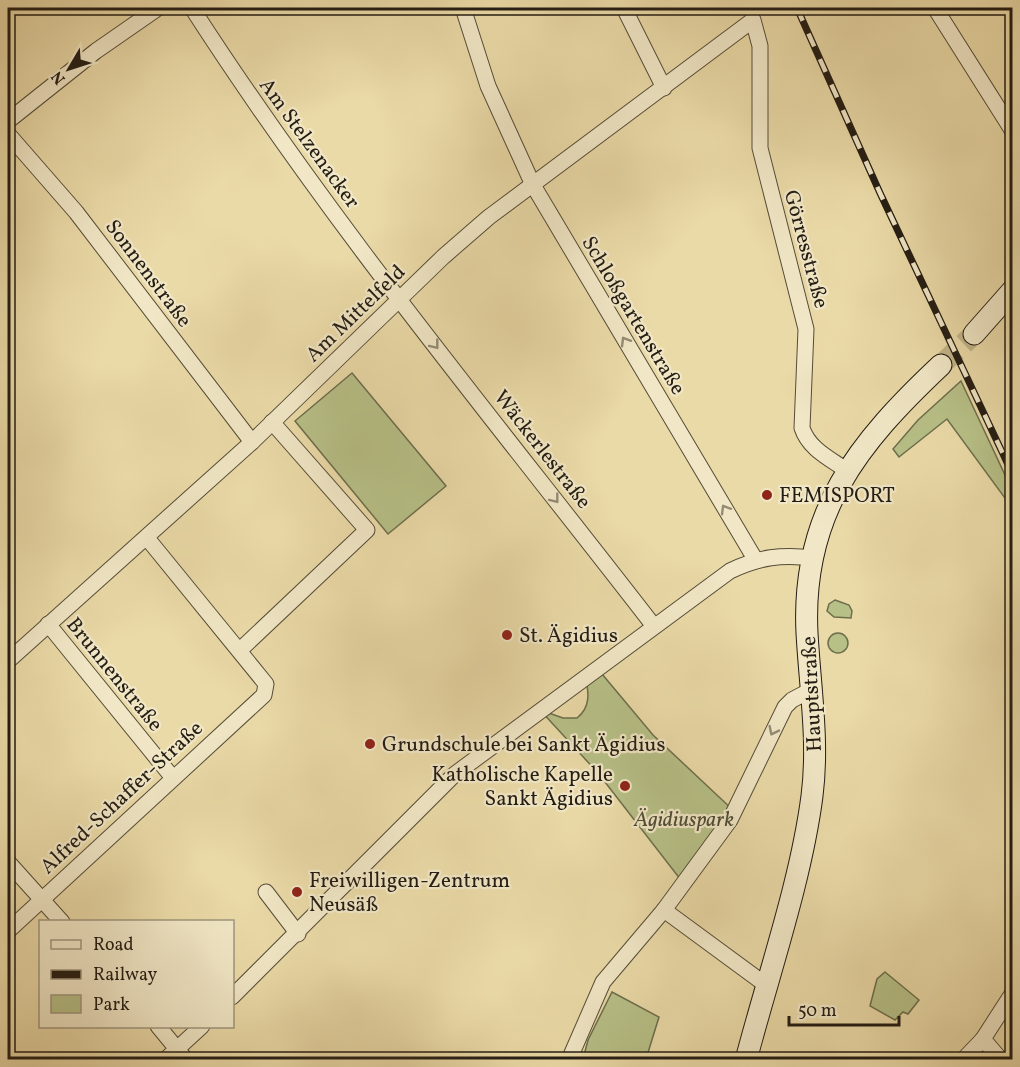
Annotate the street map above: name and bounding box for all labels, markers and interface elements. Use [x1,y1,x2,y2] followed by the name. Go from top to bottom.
[39,39,99,99] north arrow
[46,65,71,89] text: N
[252,73,366,215] street label: Am Stelzenacker
[776,187,835,312] street label: Görresstraße
[98,214,198,334] street label: Sonnenstraße
[574,231,692,401] street label: Schloßgartenstraße
[299,259,413,369] street label: Am Mittelfeld
[621,337,633,347] one-way arrow
[428,338,439,349] one-way arrow
[486,385,597,515] street label: Wäckerlestraße
[779,482,895,511] place label: FEMISPORT
[760,488,774,502] marker: FEMISPORT
[548,492,559,503] one-way arrow
[721,505,732,515] one-way arrow
[59,612,169,738] street label: Brunnenstraße
[519,622,618,651] place label: St. Ägidius
[500,628,514,642] marker: St. Ägidius
[795,635,830,752] street label: Hauptstraße
[34,715,210,881] street label: Alfred-Schaffer-Straße
[769,725,781,736] one-way arrow
[382,731,665,760] place label: Grundschule bei Sankt Ägidius
[363,737,377,751] marker: Grundschule bei Sankt Ägidius
[431,761,613,814] place label: Katholische Kapelle Sankt Ägidius
[618,779,632,793] marker: Katholische Kapelle Sankt Ägidius
[633,806,734,835] park label: Ägidiuspark
[309,867,510,920] place label: Freiwilligen-Zentrum Neusäß
[290,885,304,899] marker: Freiwilligen-Zentrum Neusäß
[39,920,234,1028] legend
[93,933,134,958] text: Road
[93,963,157,988] text: Railway
[789,989,898,1027] scale bar
[93,993,130,1018] text: Park
[798,999,837,1024] text: 50 m

